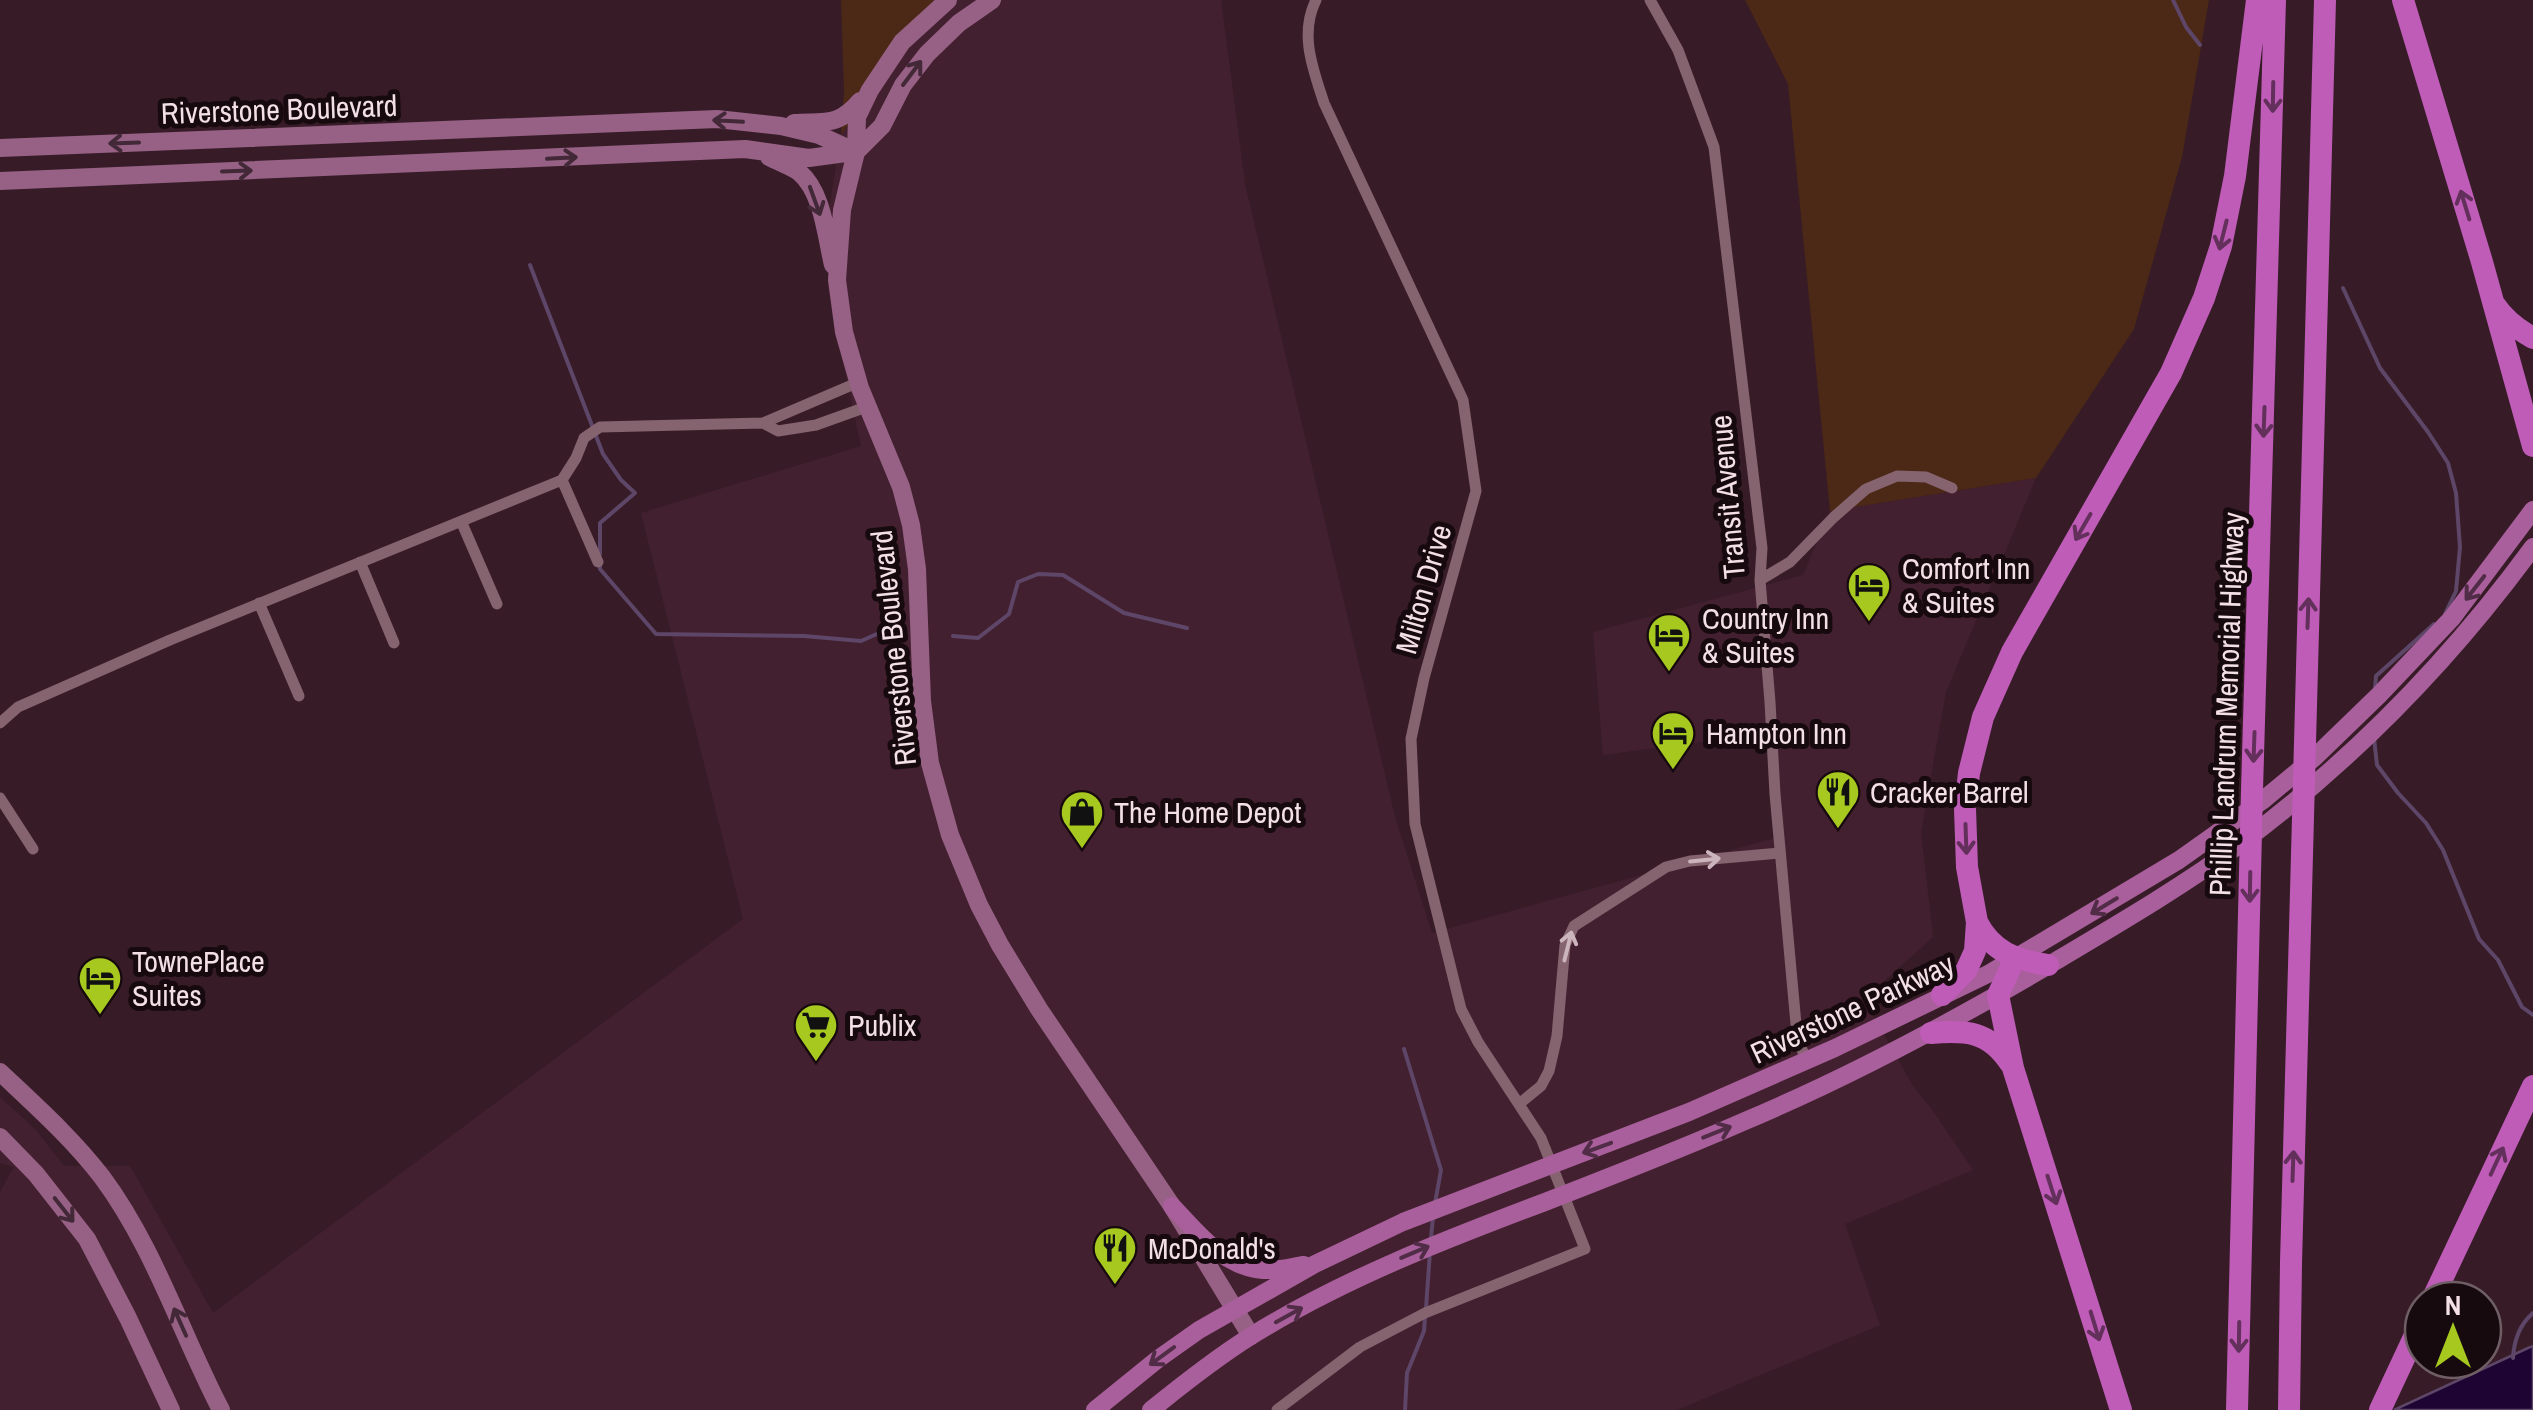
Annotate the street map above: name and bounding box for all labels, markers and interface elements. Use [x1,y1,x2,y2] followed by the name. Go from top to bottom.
[901,60,922,87] one-way arrow
[2264,81,2283,113] one-way arrow
[160,85,398,133] street label: Riverstone Boulevard
[713,111,745,130] one-way arrow
[108,134,140,153] one-way arrow
[546,148,578,167] one-way arrow
[221,162,253,181] one-way arrow
[807,184,825,215] one-way arrow
[2455,190,2473,222] one-way arrow
[2213,218,2231,250] one-way arrow
[2255,406,2274,438] one-way arrow
[1700,413,1754,581] street label: Transit Avenue
[2199,511,2253,897] street label: Phillip Landrum Memorial Highway
[2073,512,2093,541] one-way arrow
[1385,520,1461,658] street label: Milton Drive
[861,528,925,768] street label: Riverstone Boulevard
[1902,548,2031,622] place label: Comfort Inn & Suites
[1846,562,1892,623] hotel icon: Comfort Inn & Suites
[2464,575,2486,601] one-way arrow
[1702,598,1829,672] place label: Country Inn & Suites
[2299,598,2318,630] one-way arrow
[1646,612,1692,673] hotel icon: Country Inn & Suites
[1650,710,1696,771] hotel icon: Hampton Inn
[1706,713,1847,753] place label: Hampton Inn
[2244,731,2263,763] one-way arrow
[1815,769,1861,830] restaurant icon: Cracker Barrel
[1870,772,2029,812] place label: Cracker Barrel
[1059,789,1105,850] shop icon: The Home Depot
[1114,792,1301,832] place label: The Home Depot
[1956,823,1975,855] one-way arrow
[1689,850,1721,869] one-way arrow
[2240,871,2259,903] one-way arrow
[2090,896,2119,916] one-way arrow
[1560,931,1578,963] one-way arrow
[132,941,265,1015] place label: TownePlace Suites
[1744,943,1961,1073] street label: Riverstone Parkway
[77,955,123,1016] hotel icon: TownePlace Suites
[793,1002,839,1063] supermarket icon: Publix
[848,1005,917,1045] place label: Publix
[1702,1122,1732,1140] one-way arrow
[1582,1140,1613,1158] one-way arrow
[2489,1146,2508,1176] one-way arrow
[2284,1150,2303,1182] one-way arrow
[2044,1173,2062,1205] one-way arrow
[53,1196,74,1223] one-way arrow
[1092,1225,1138,1286] restaurant icon: McDonald's
[1148,1228,1276,1268] place label: McDonald's
[1399,1242,1430,1260] one-way arrow
[2403,1280,2503,1380] north arrow
[2445,1286,2461,1324] text: N
[1274,1304,1303,1324] one-way arrow
[169,1308,188,1338] one-way arrow
[2088,1310,2106,1341] one-way arrow
[2230,1320,2248,1352] one-way arrow
[1149,1345,1176,1366] one-way arrow

